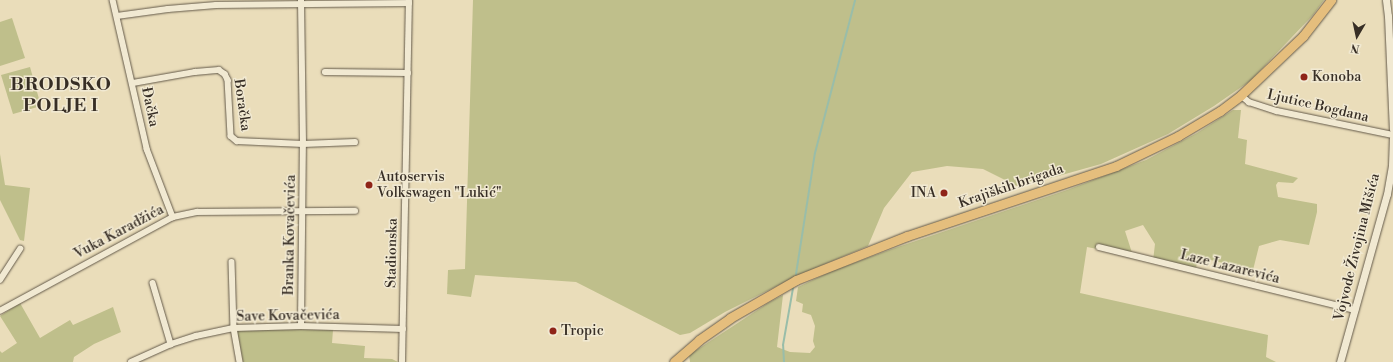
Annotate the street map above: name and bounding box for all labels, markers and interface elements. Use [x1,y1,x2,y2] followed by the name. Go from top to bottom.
[1337,16,1377,56] north arrow
[1350,40,1361,55] text: N
[1312,69,1361,85] place label: Konoba
[1299,72,1309,82] marker: Konoba
[10,75,112,118] district label: BRODSKO POLJE I
[230,78,254,132] street label: Boračka
[138,86,162,128] street label: Đačka
[1265,86,1371,126] street label: Ljutice Bogdana
[956,160,1066,212] street label: Krajiških brigada
[377,169,502,202] place label: Autoservis Volkswagen "Lukić"
[1331,172,1383,322] street label: Vojvode Živojina Mišića
[281,175,299,295] street label: Branka Kovačevića
[364,180,374,190] marker: Autoservis Volkswagen "Lukić"
[911,185,936,201] place label: INA
[939,188,949,198] marker: INA
[71,201,167,263] street label: Vuka Karadžića
[383,218,401,288] street label: Stadionska
[1179,247,1281,287] street label: Laze Lazarevića
[236,307,340,325] street label: Save Kovačevića
[561,323,604,339] place label: Tropic
[548,326,558,336] marker: Tropic

